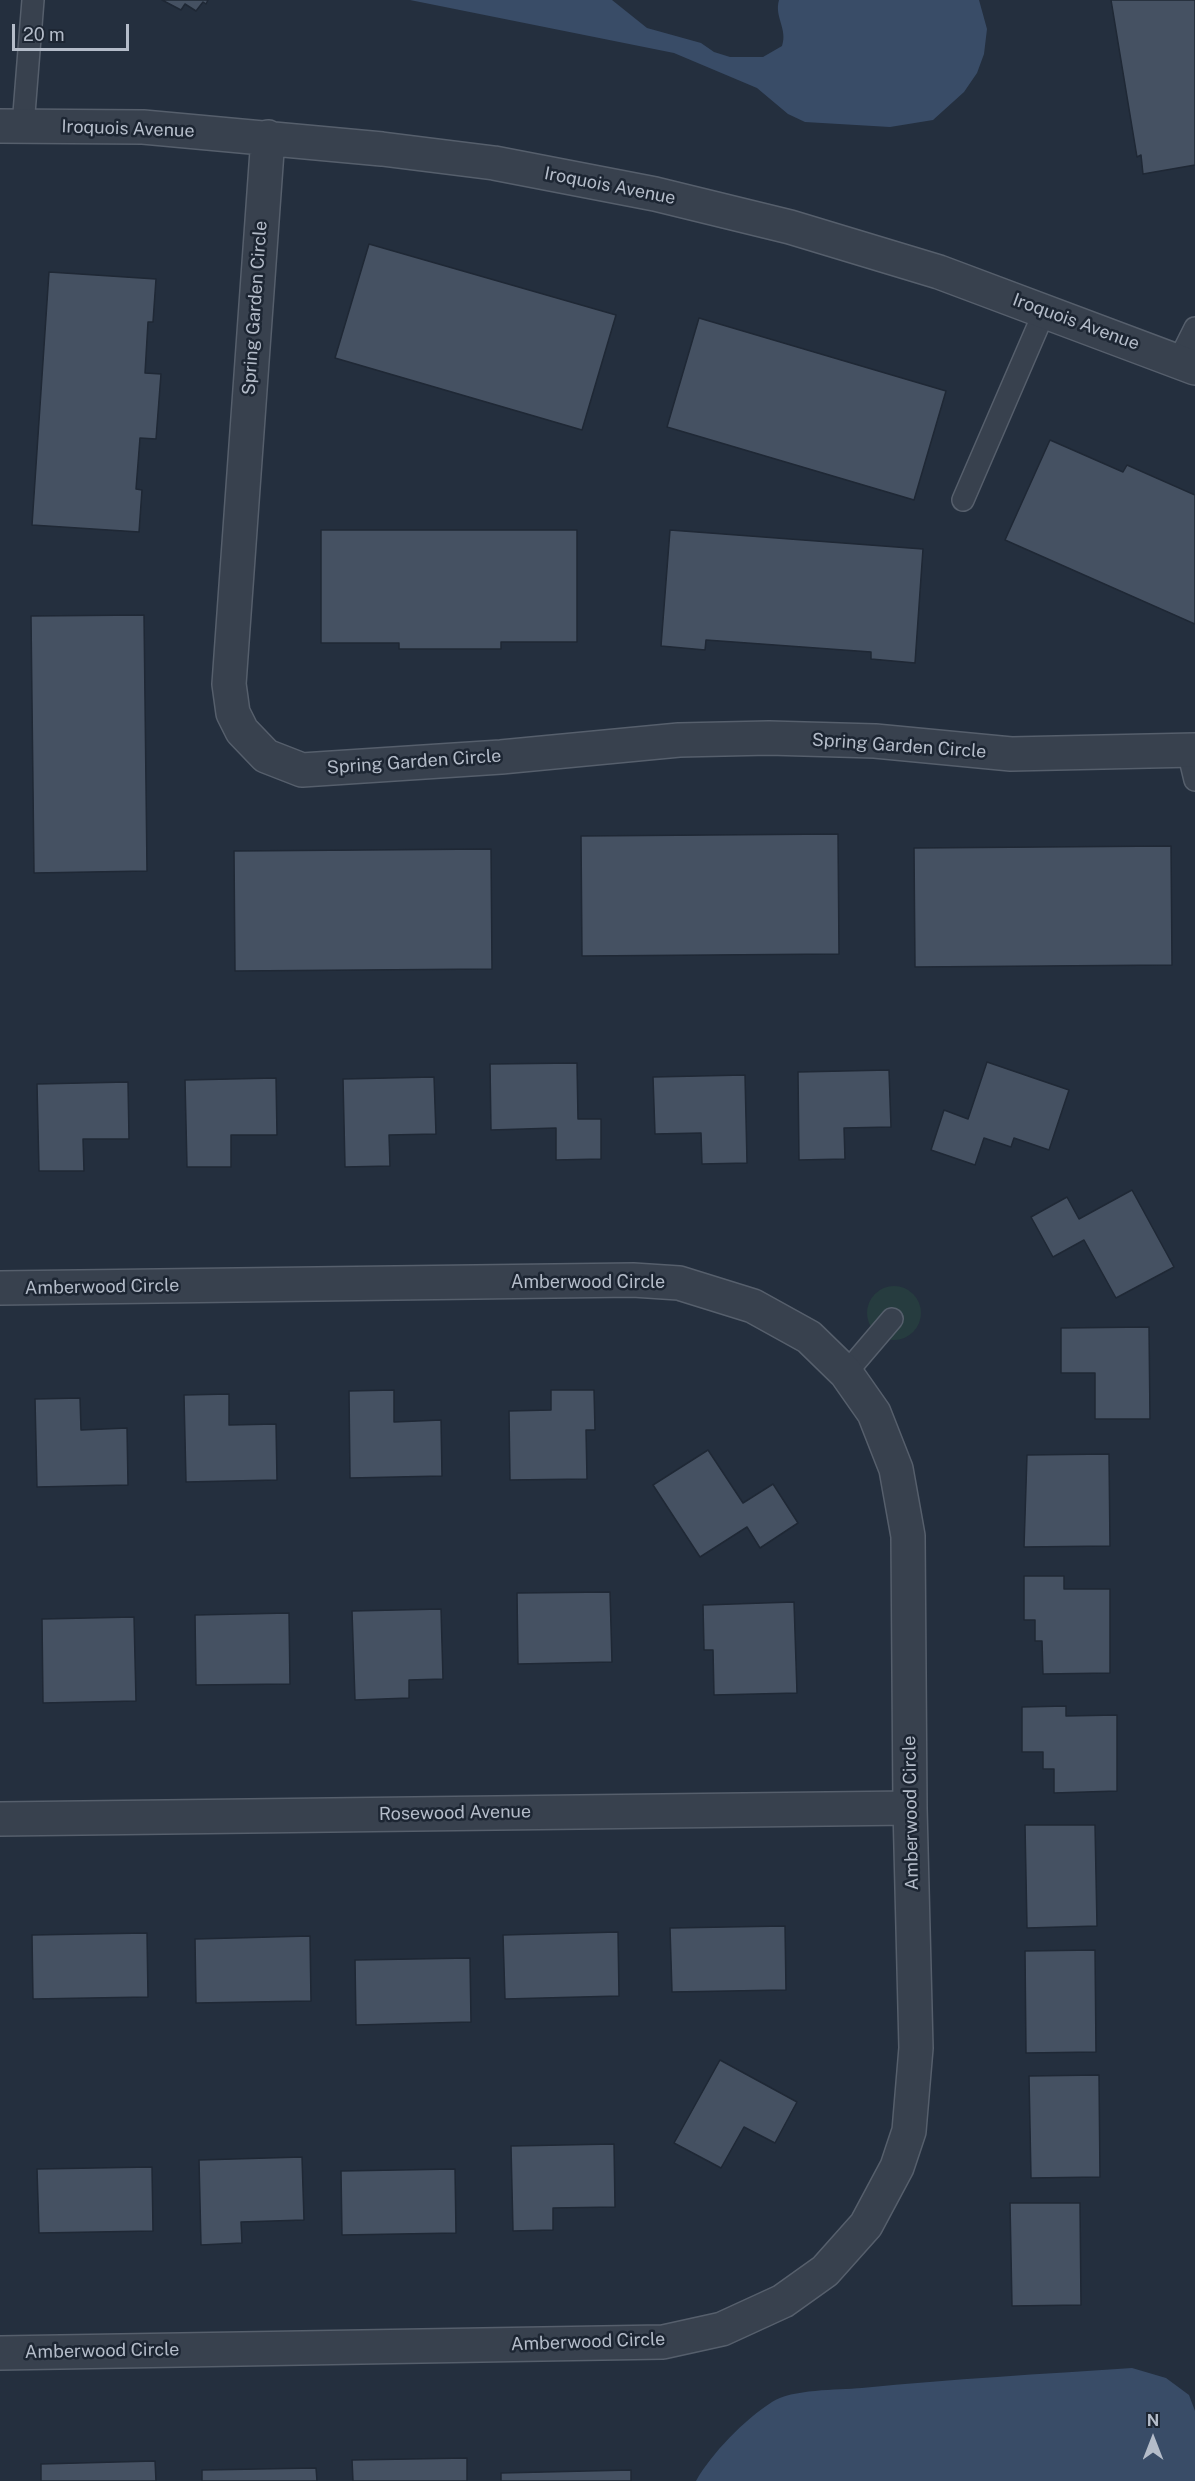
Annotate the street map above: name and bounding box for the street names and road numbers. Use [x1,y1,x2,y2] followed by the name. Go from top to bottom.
[61,116,195,142] street label: Iroquois Avenue
[543,163,677,209] street label: Iroquois Avenue
[238,220,272,396] street label: Spring Garden Circle
[1010,289,1142,355] street label: Iroquois Avenue
[811,729,987,763] street label: Spring Garden Circle
[326,745,502,779] street label: Spring Garden Circle
[511,1271,665,1293] street label: Amberwood Circle
[25,1275,179,1299] street label: Amberwood Circle
[899,1736,923,1890] street label: Amberwood Circle
[379,1801,531,1825] street label: Rosewood Avenue
[510,2329,666,2355] street label: Amberwood Circle
[25,2339,179,2363] street label: Amberwood Circle

